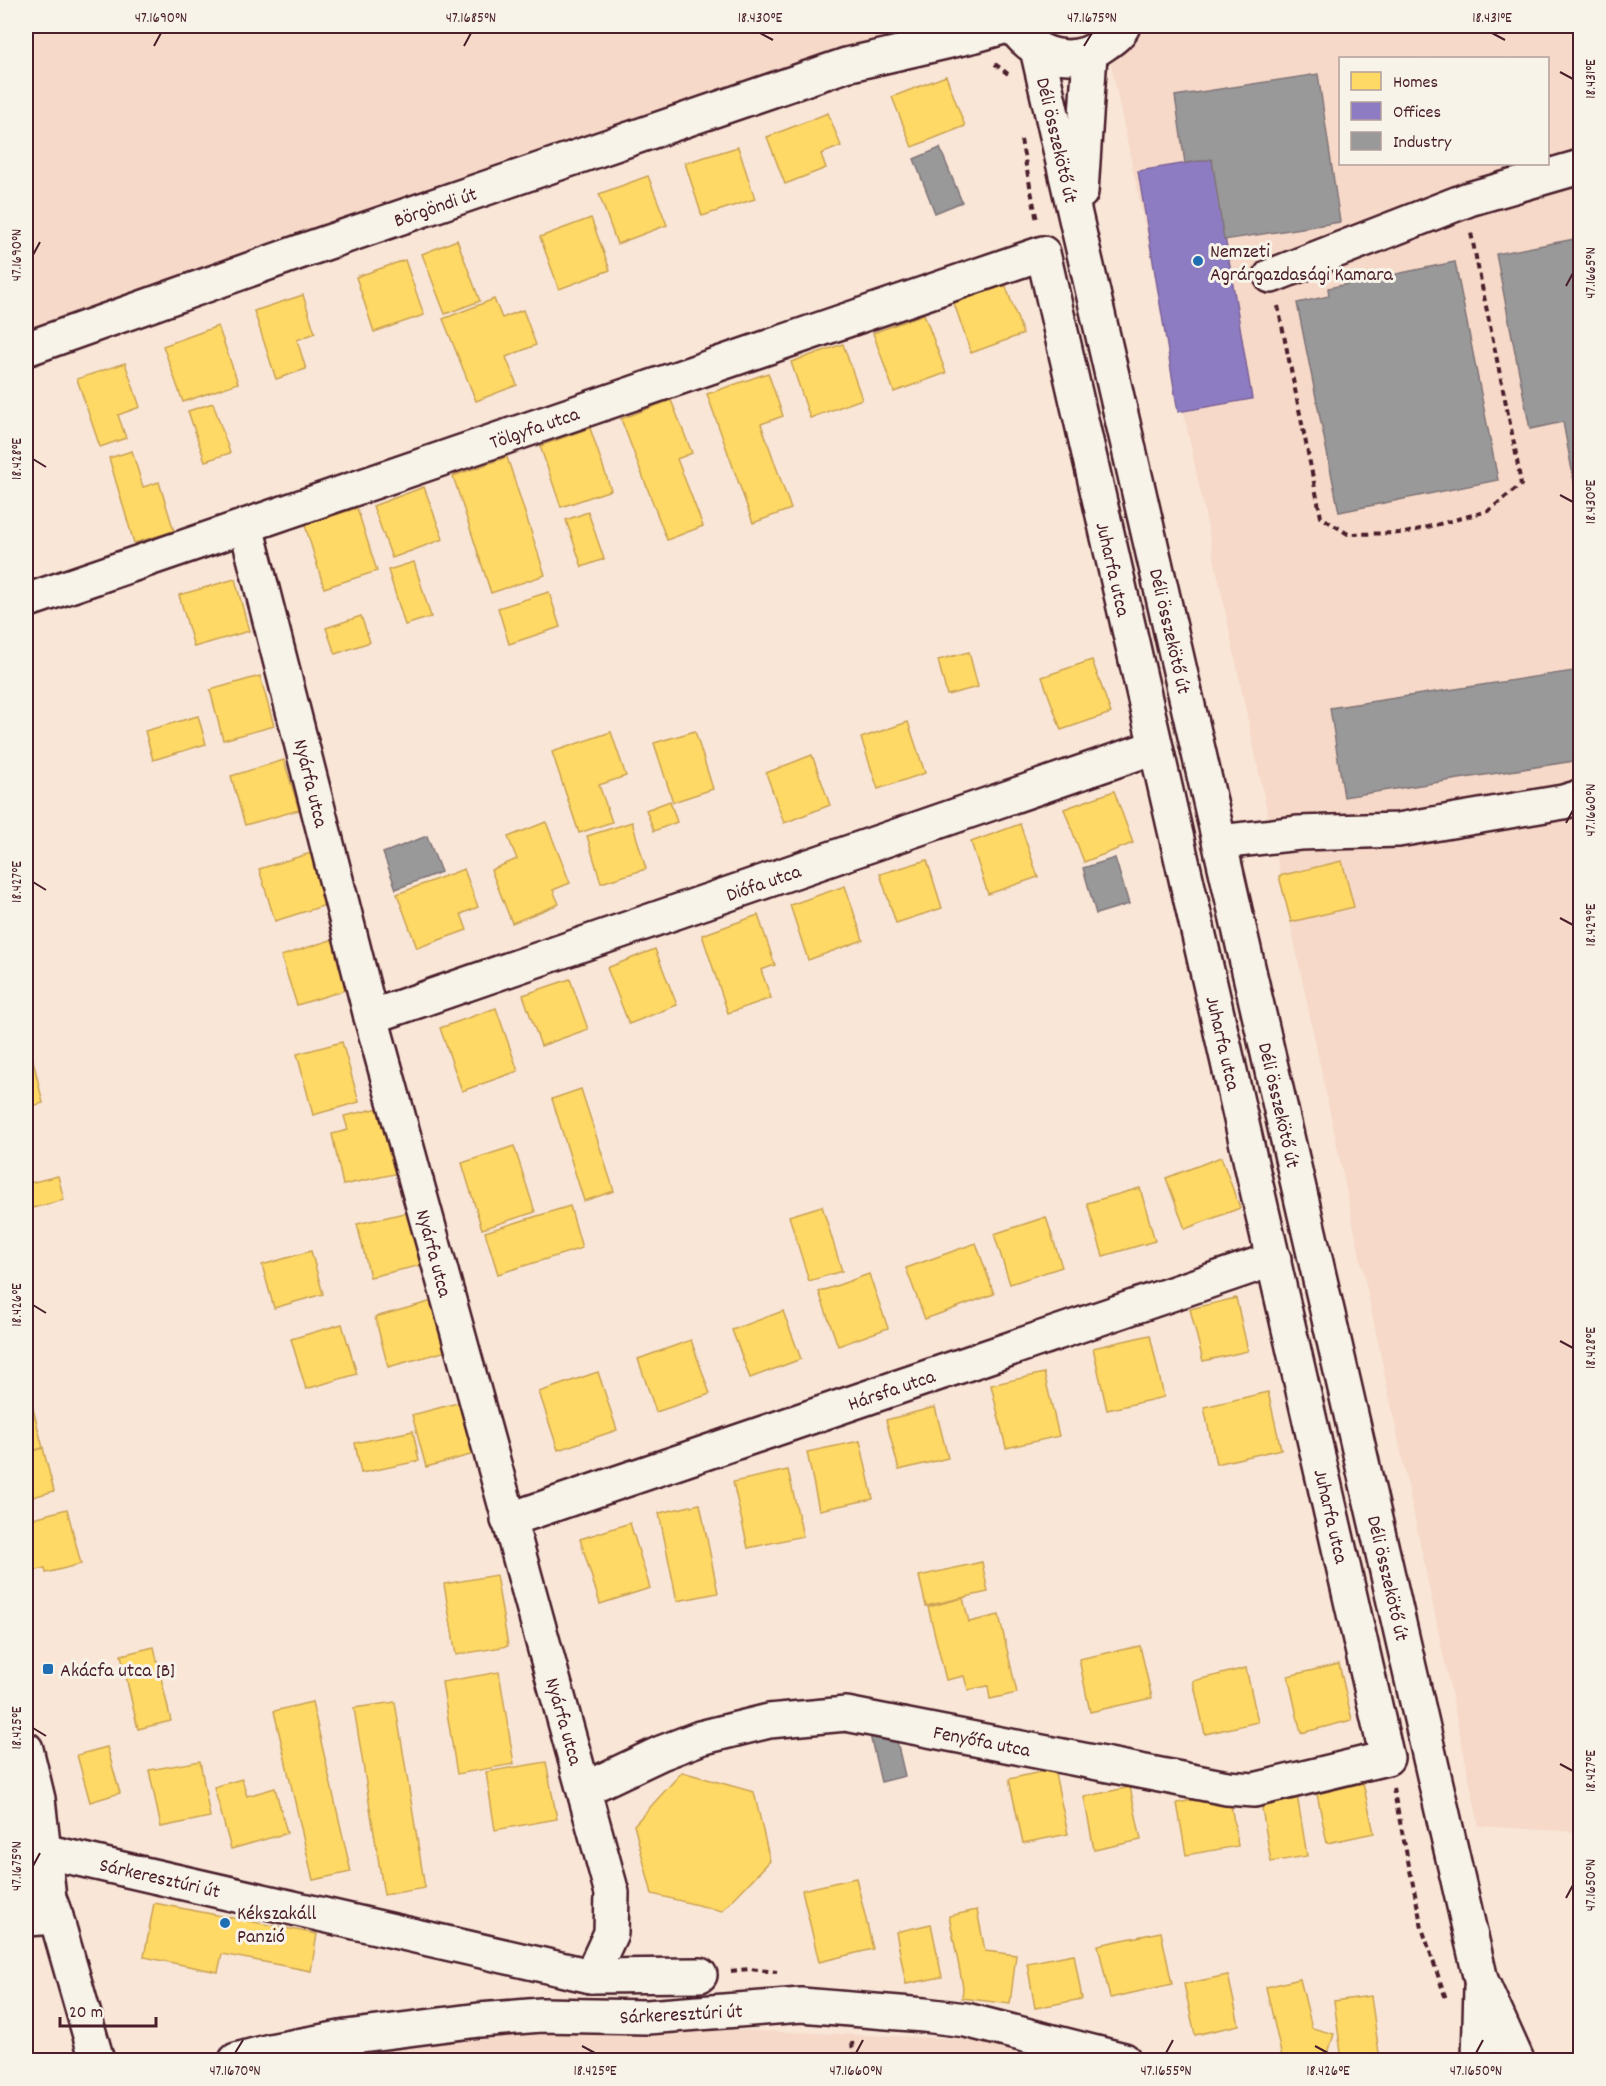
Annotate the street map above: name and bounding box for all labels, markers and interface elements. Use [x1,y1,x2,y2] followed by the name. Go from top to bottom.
[135,8,187,30] text: 47.1690°N
[446,8,496,30] text: 47.1685°N
[738,8,782,30] text: 18.430°E
[1067,8,1117,30] text: 47.1675°N
[1472,8,1512,30] text: 18.431°E
[1339,57,1549,165] legend
[1581,59,1603,99] text: 18.431°E
[1393,71,1438,96] text: Homes
[1027,75,1083,206] street label: Déli összekötő út
[1393,101,1441,126] text: Offices
[1393,131,1452,156] text: Industry
[391,182,481,236] street label: Börgöndi út
[7,229,29,281] text: 47.1690°N
[1210,239,1394,290] place label: Nemzeti Agrárgazdasági Kamara
[1581,247,1603,299] text: 47.1665°N
[1191,254,1205,268] marker: Nemzeti Agrárgazdasági Kamara
[486,401,584,458] street label: Tölgyfa utca
[7,438,29,480] text: 18.428°E
[1581,480,1603,524] text: 18.430°E
[1087,520,1136,620] street label: Juharfa utca
[1140,566,1196,697] street label: Déli összekötő út
[285,737,334,831] street label: Nyárfa utca
[1581,784,1603,836] text: 47.1660°N
[723,859,806,911] street label: Diófa utca
[7,861,29,903] text: 18.427°E
[1581,903,1603,947] text: 18.429°E
[1197,994,1246,1094] street label: Juharfa utca
[1249,1040,1305,1171] street label: Déli összekötő út
[407,1207,457,1301] street label: Nyárfa utca
[7,1283,29,1327] text: 18.426°E
[1581,1327,1603,1369] text: 18.428°E
[845,1364,940,1420] street label: Hársfa utca
[1305,1467,1354,1567] street label: Juharfa utca
[1358,1513,1414,1644] street label: Déli összekötő út
[60,1658,175,1686] place label: Akácfa utca [B]
[41,1662,55,1676] marker: Akácfa utca [B]
[536,1675,588,1769] street label: Nyárfa utca
[7,1706,29,1750] text: 18.425°E
[930,1720,1033,1766] street label: Fenyőfa utca
[1581,1750,1603,1792] text: 18.427°E
[7,1841,29,1891] text: 47.1675°N
[96,1852,222,1907] street label: Sárkeresztúri út
[1581,1859,1603,1911] text: 47.1650°N
[237,1901,316,1952] place label: Kékszakáll Panzió
[218,1916,232,1930] marker: Kékszakáll Panzió
[60,1990,156,2028] scale bar
[619,1999,743,2033] street label: Sárkeresztúri út
[69,2001,103,2026] text: 20 m
[209,2061,261,2083] text: 47.1670°N
[573,2061,617,2083] text: 18.425°E
[830,2061,882,2083] text: 47.1660°N
[1140,2061,1192,2083] text: 47.1655°N
[1306,2061,1350,2083] text: 18.426°E
[1450,2061,1502,2083] text: 47.1650°N

